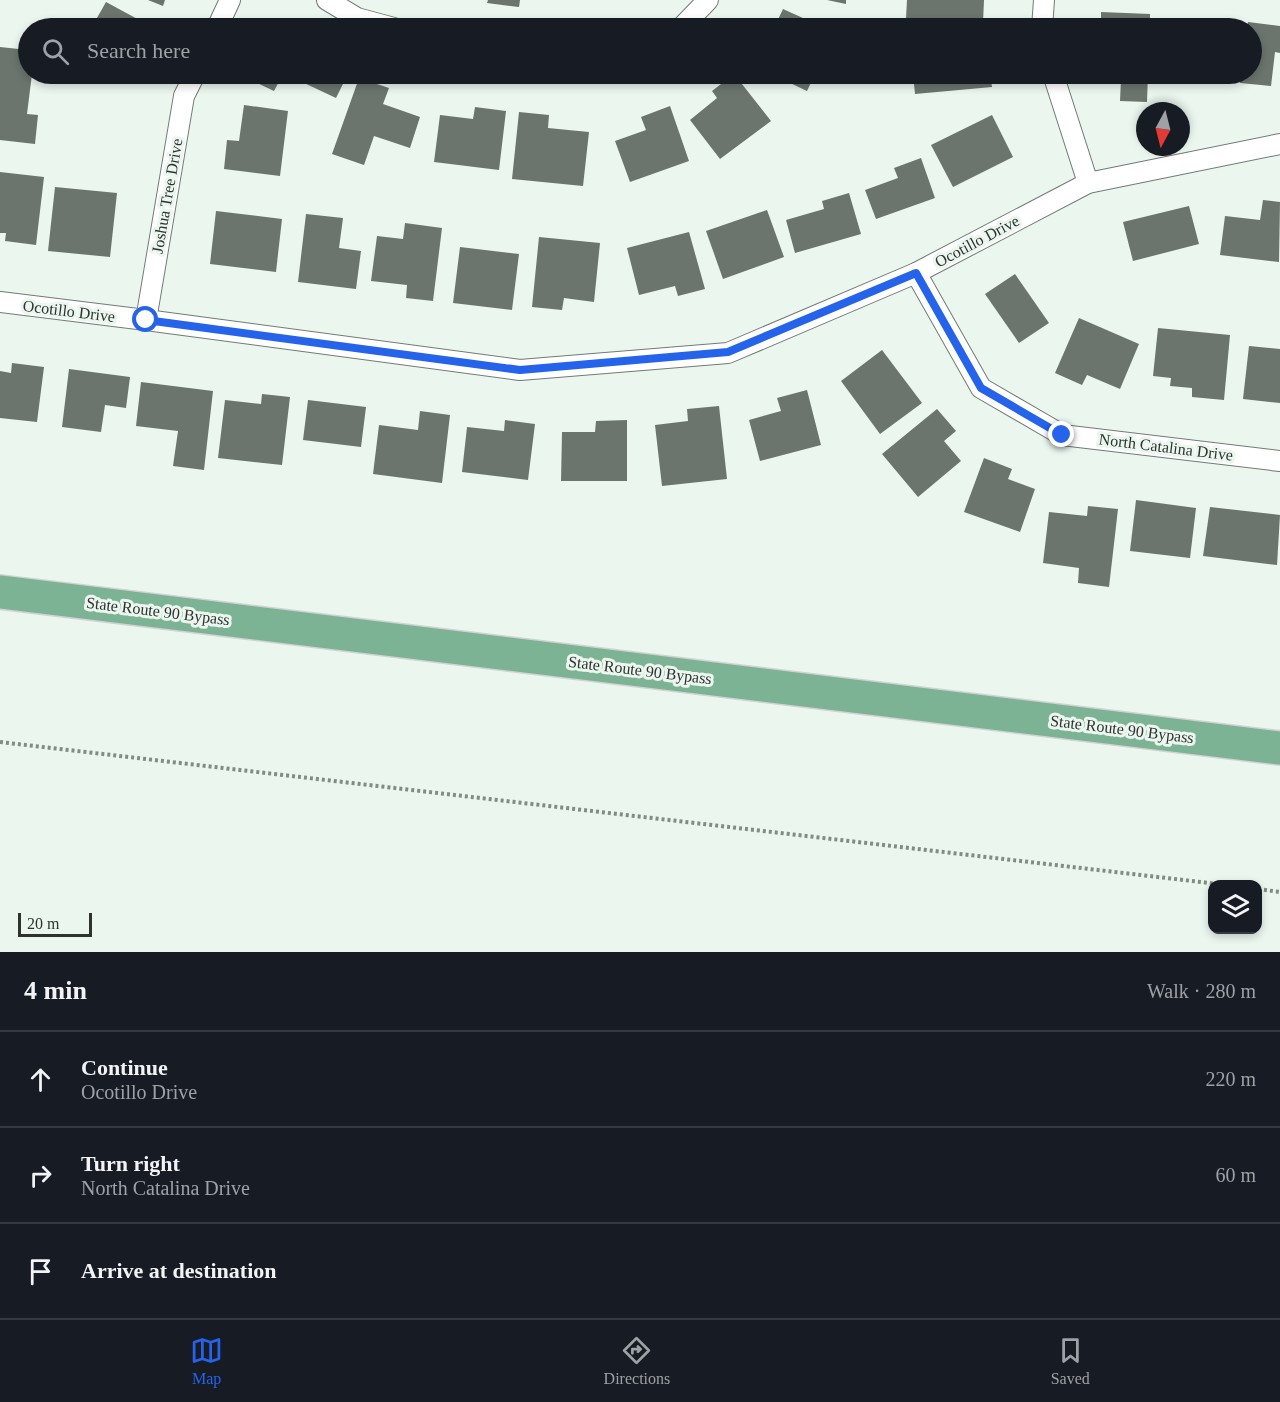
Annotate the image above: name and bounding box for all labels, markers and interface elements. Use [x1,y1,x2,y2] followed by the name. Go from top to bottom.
[18,18,1262,84] search box
[39,35,72,68] icon: search
[87,38,190,63] text: Search here
[1136,102,1190,156] north arrow
[149,137,185,255] street label: Joshua Tree Drive
[932,212,1022,270] street label: Ocotillo Drive
[22,297,116,325] street label: Ocotillo Drive
[132,306,158,332] route start
[1048,421,1074,447] route end
[1098,430,1234,464] street label: North Catalina Drive
[85,594,231,629] street label: State Route 90 Bypass
[567,653,713,688] street label: State Route 90 Bypass
[1049,712,1195,747] street label: State Route 90 Bypass
[1208,880,1262,934] map controls
[1208,880,1262,934] button: layers
[18,910,92,938] scale bar
[27,915,59,932] text: 20 m
[24,976,87,1005] text: 4 min
[1147,980,1256,1002] text: Walk · 280 m
[81,1055,168,1080] text: Continue
[24,1063,57,1096] icon: ahead
[1205,1068,1256,1090] text: 220 m
[81,1081,197,1103] text: Ocotillo Drive
[81,1151,180,1176] text: Turn right
[24,1159,57,1192] icon: right
[1215,1164,1256,1186] text: 60 m
[81,1177,250,1199] text: North Catalina Drive
[24,1255,57,1288] icon: arrive
[81,1258,277,1283] text: Arrive at destination
[190,1334,223,1388] tab: Map
[604,1334,670,1388] tab: Directions
[1051,1334,1090,1388] tab: Saved

